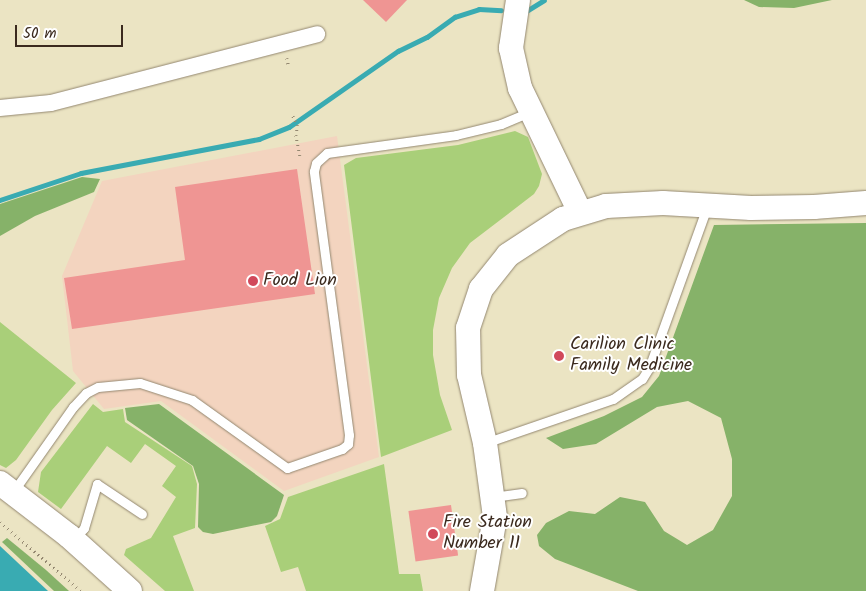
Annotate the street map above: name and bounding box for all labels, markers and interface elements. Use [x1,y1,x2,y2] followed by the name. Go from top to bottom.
[18,15,125,47] scale bar
[23,22,57,46] text: 50 m
[263,270,337,292] place label: Food Lion
[247,275,259,287] marker: Food Lion
[570,335,692,378] place label: Carilion Clinic Family Medicine
[552,349,566,363] marker: Carilion Clinic Family Medicine
[443,513,532,556] place label: Fire Station Number 11
[427,528,439,540] marker: Fire Station Number 11

